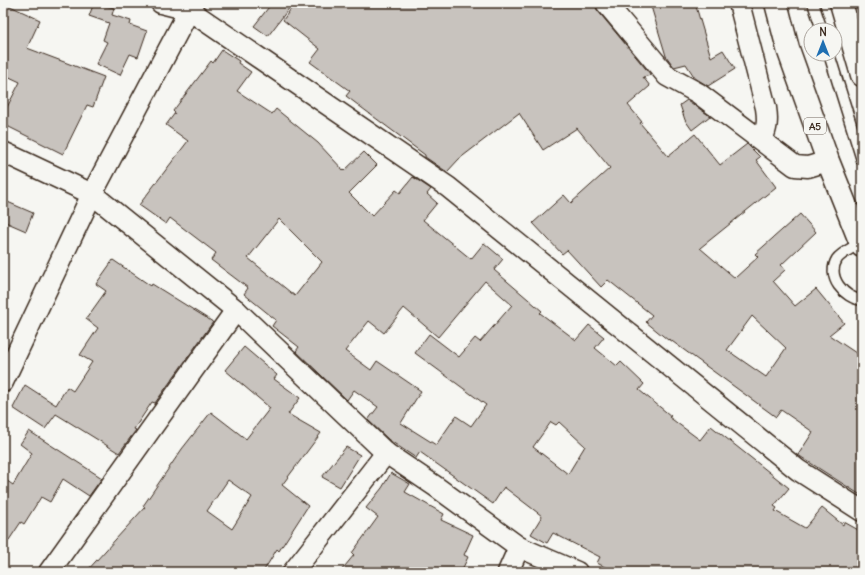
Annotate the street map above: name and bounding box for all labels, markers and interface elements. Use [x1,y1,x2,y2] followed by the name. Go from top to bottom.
[803,22,843,62] north arrow
[819,25,827,39] text: N
[804,118,826,134] road number: A5

